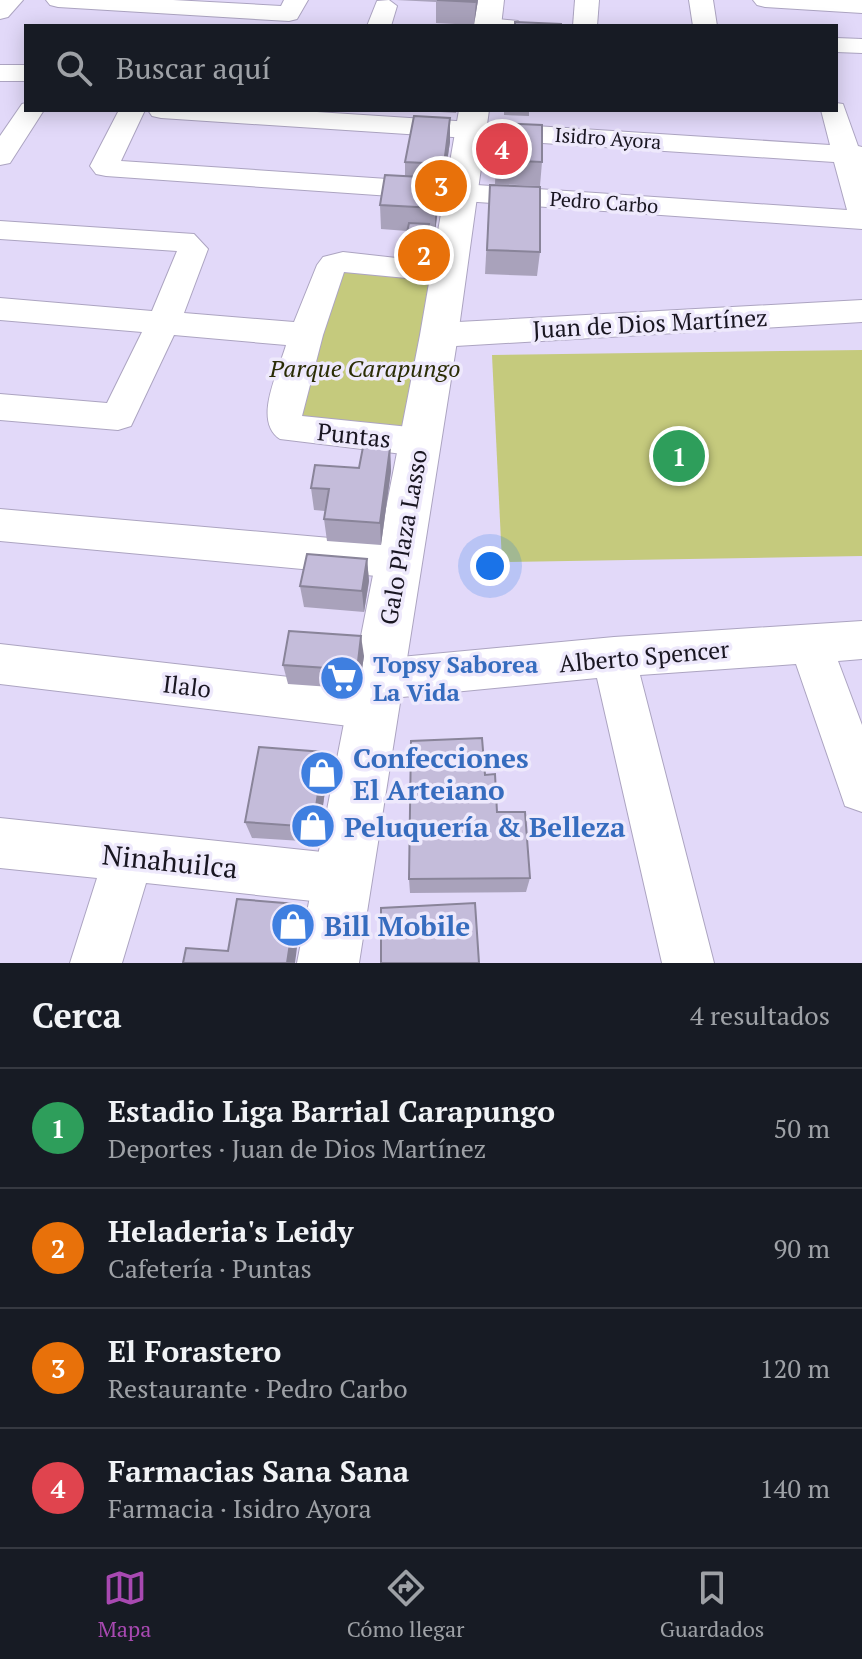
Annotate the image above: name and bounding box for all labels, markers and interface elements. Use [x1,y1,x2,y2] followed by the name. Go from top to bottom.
[24,24,838,112] search box
[52,46,96,90] icon: search
[116,48,270,88] text: Buscar aquí
[476,119,528,179] pin: 4
[554,121,662,155] street label: Isidro Ayora
[415,156,467,216] pin: 3
[549,185,659,219] street label: Pedro Carbo
[398,225,450,285] pin: 2
[532,301,768,345] street label: Juan de Dios Martínez
[269,352,460,384] park label: Parque Carapungo
[316,415,392,455] street label: Puntas
[653,426,705,486] pin: 1
[372,447,434,627] street label: Galo Plaza Lasso
[470,546,510,586] your location
[558,633,731,679] street label: Alberto Spencer
[373,648,539,708] place label: Topsy Saborea La Vida
[318,654,366,702] supermarket icon: Topsy Saborea La Vida
[161,667,213,705] street label: Ilalo
[353,739,529,808] place label: Confecciones El Arteiano
[298,749,346,797] shop icon: Confecciones El Arteiano
[289,802,337,850] shop icon: Peluquería & Belleza
[344,808,626,845] place label: Peluquería & Belleza
[100,835,240,887] street label: Ninahuilca
[269,901,317,949] shop icon: Bill Mobile
[324,907,470,944] place label: Bill Mobile
[32,993,122,1038] text: Cerca
[690,998,830,1032] text: 4 resultados
[108,1091,555,1131] text: Estadio Liga Barrial Carapungo
[51,1111,65,1145] text: 1
[774,1111,830,1145] text: 50 m
[108,1131,486,1165] text: Deportes · Juan de Dios Martínez
[108,1211,353,1251] text: Heladeria's Leidy
[51,1231,65,1265] text: 2
[774,1231,830,1265] text: 90 m
[108,1251,312,1285] text: Cafetería · Puntas
[108,1331,281,1371] text: El Forastero
[51,1351,65,1385] text: 3
[760,1351,830,1385] text: 120 m
[108,1371,408,1405] text: Restaurante · Pedro Carbo
[108,1451,409,1491] text: Farmacias Sana Sana
[51,1471,65,1505] text: 4
[760,1471,830,1505] text: 140 m
[108,1491,372,1525] text: Farmacia · Isidro Ayora
[98,1566,151,1643] tab: Mapa
[347,1566,464,1643] tab: Cómo llegar
[660,1566,764,1643] tab: Guardados

